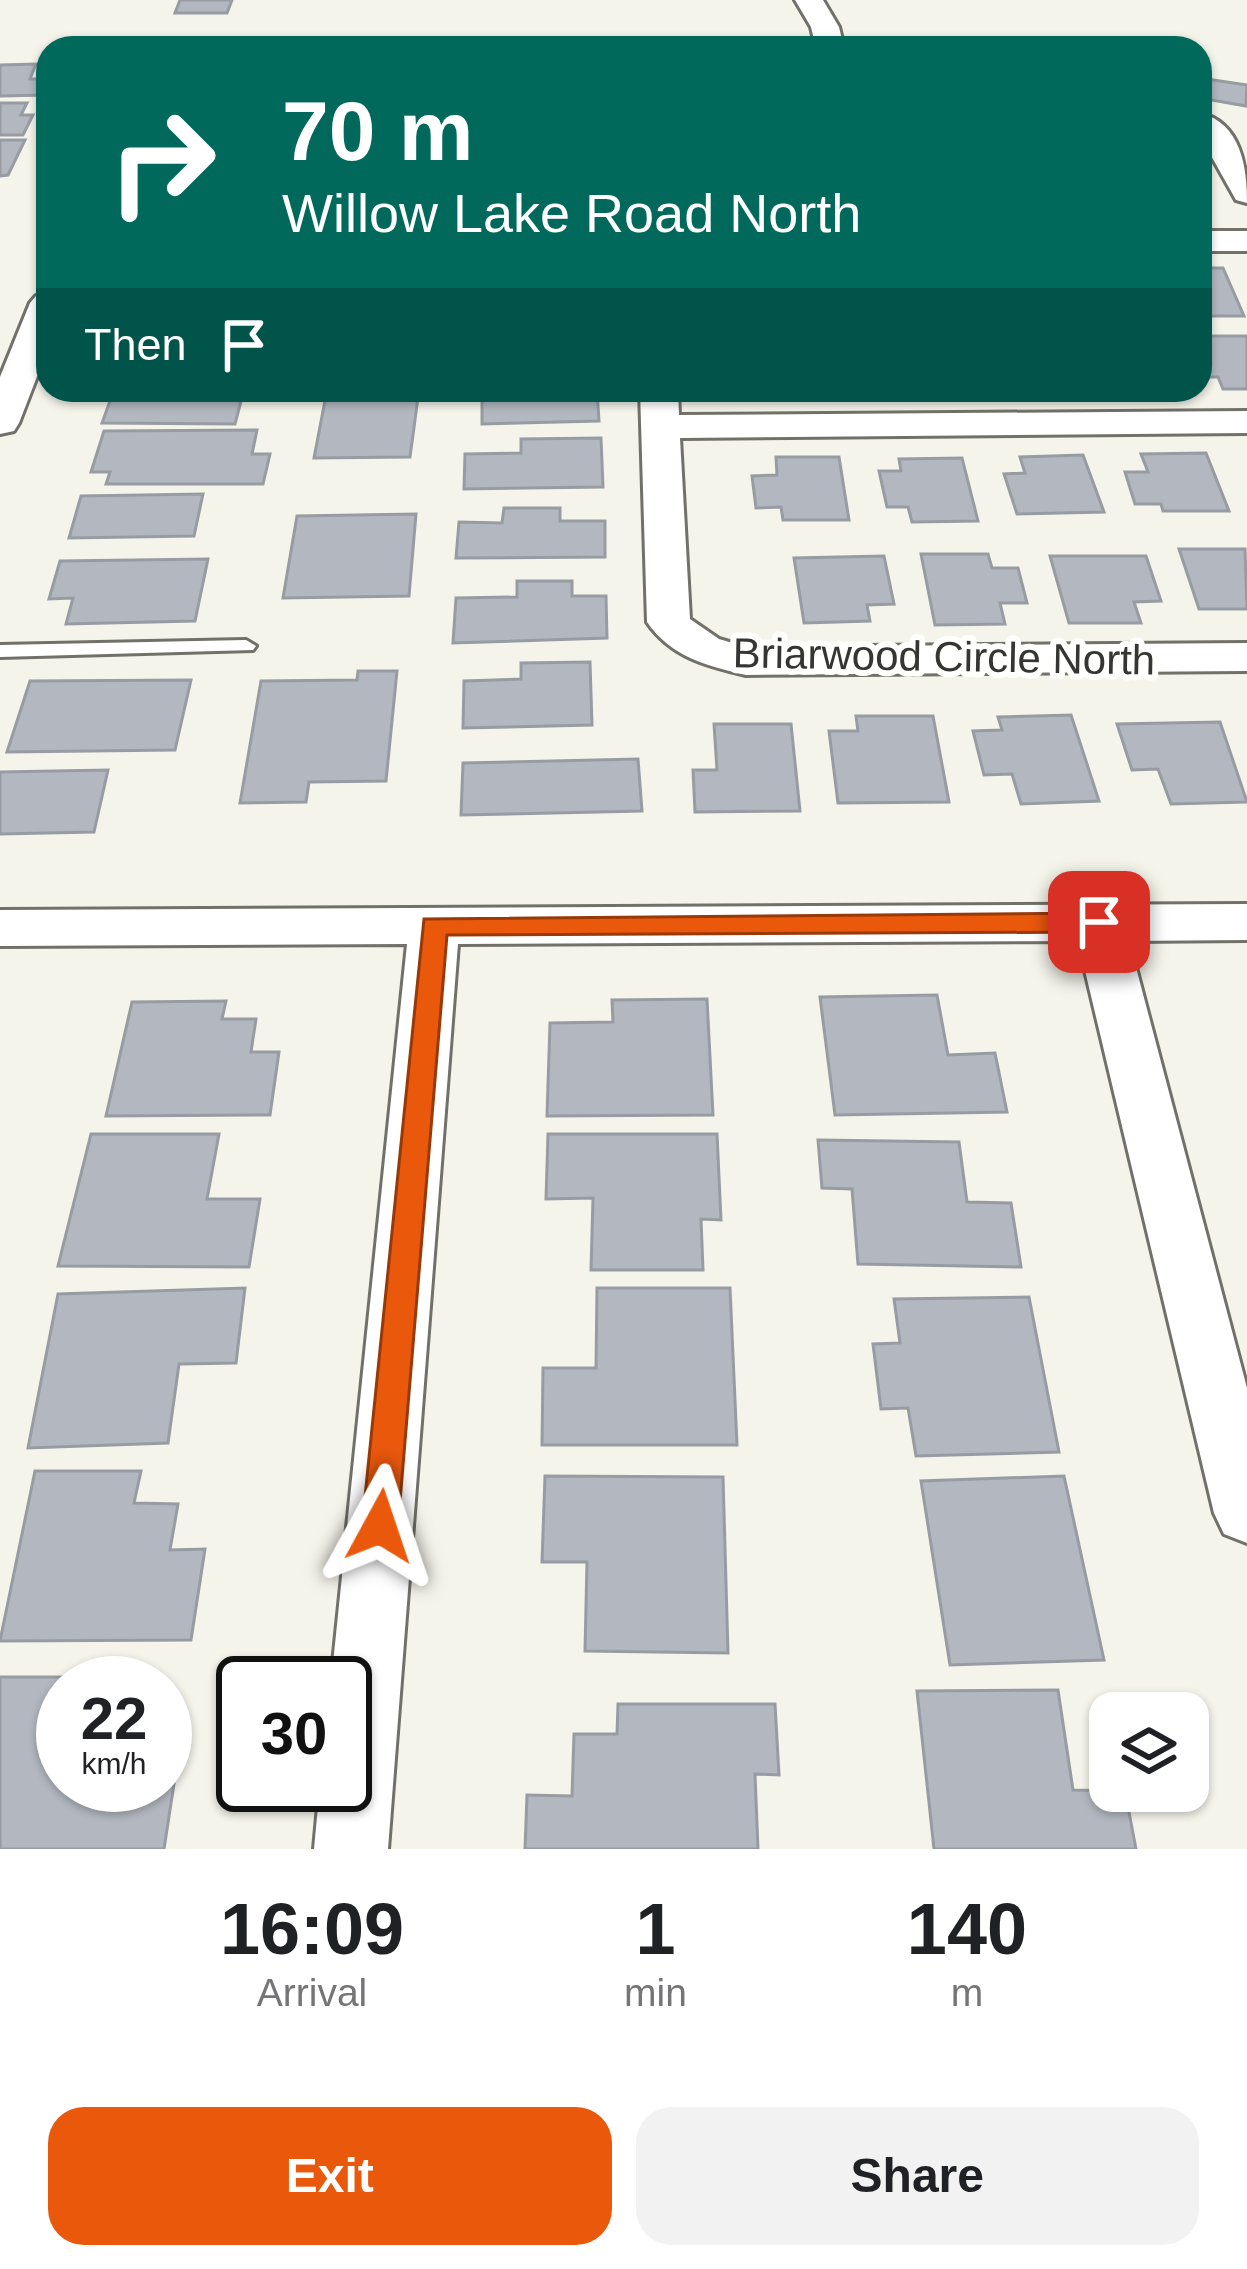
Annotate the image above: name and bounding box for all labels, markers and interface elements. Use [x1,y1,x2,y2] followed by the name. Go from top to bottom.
[84,84,240,240] icon: right
[282,84,473,178] text: 70 m
[282,183,861,243] text: Willow Lake Road North
[211,312,277,378] icon: arrive
[84,319,187,370] text: Then
[732,629,1156,684] street label: Briarwood Circle North
[1048,871,1150,973] pin
[1066,889,1132,955] icon: arrive
[317,1463,443,1589] position arrow
[216,1656,372,1812] speed limit sign: 30
[81,1685,147,1752] text: 22
[1089,1692,1209,1812] map controls
[1089,1692,1209,1812] button: layers
[81,1747,147,1780] text: km/h
[220,1889,404,1969] text: 16:09
[635,1889,676,1969] text: 1
[907,1889,1027,1969] text: 140
[257,1971,367,2014] text: Arrival
[624,1971,687,2014] text: min
[951,1971,983,2014] text: m
[48,2107,612,2245] button: Exit
[636,2107,1199,2245] button: Share

